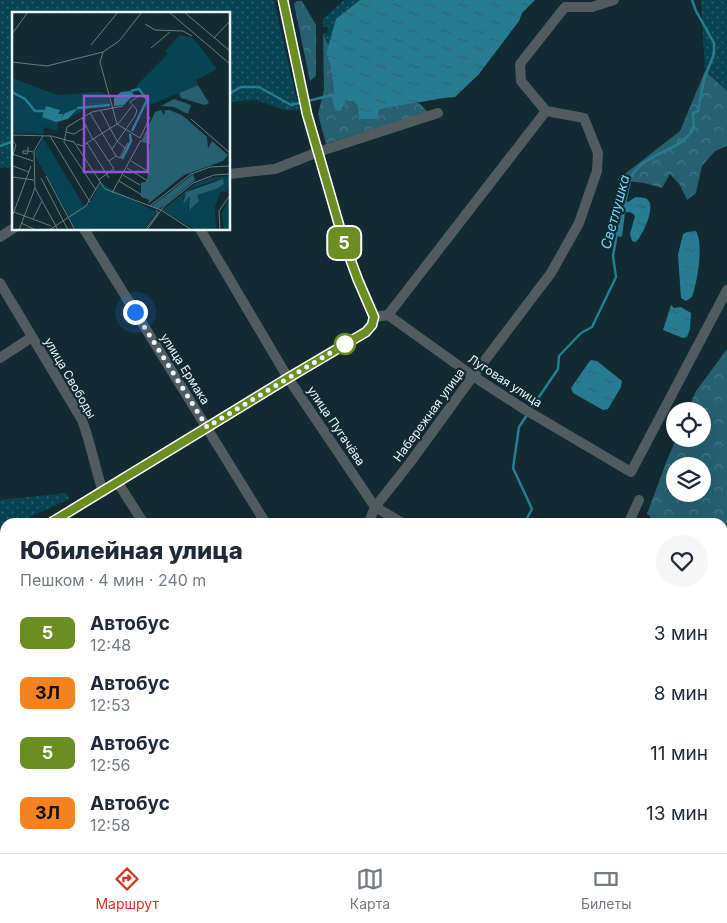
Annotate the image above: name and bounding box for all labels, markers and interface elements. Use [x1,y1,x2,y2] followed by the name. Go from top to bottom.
[12,12,230,230] inset map
[596,173,633,251] water label: Светлушка
[328,227,360,259] line badge: 5
[338,232,350,253] text: 5
[123,300,148,325] your location
[158,330,213,407] street label: улица Ермака
[334,333,356,355] unlabelled marker
[41,335,100,421] street label: улица Свободы
[465,351,545,410] street label: Луговая улица
[390,365,467,464] street label: Набережная улица
[304,383,369,468] street label: улица Пугачёва
[666,402,711,502] map controls
[666,402,711,447] button: locate
[666,457,711,502] button: layers
[656,535,708,587] button: heart
[20,536,243,565] text: Юбилейная улица
[20,570,206,590] text: Пешком · 4 мин · 240 m
[90,612,170,635] text: Автобус
[42,622,53,643] text: 5
[654,622,708,645] text: 3 мин
[90,635,131,655] text: 12:48
[90,672,170,695] text: Автобус
[35,682,60,703] text: 3Л
[654,682,708,705] text: 8 мин
[90,695,130,715] text: 12:53
[90,732,170,755] text: Автобус
[42,742,53,763] text: 5
[650,742,708,765] text: 11 мин
[90,755,131,775] text: 12:56
[90,792,170,815] text: Автобус
[35,802,60,823] text: 3Л
[646,802,708,825] text: 13 мин
[90,815,131,835] text: 12:58
[95,865,159,912] tab: Маршрут
[350,865,390,912] tab: Карта
[581,865,632,912] tab: Билеты

